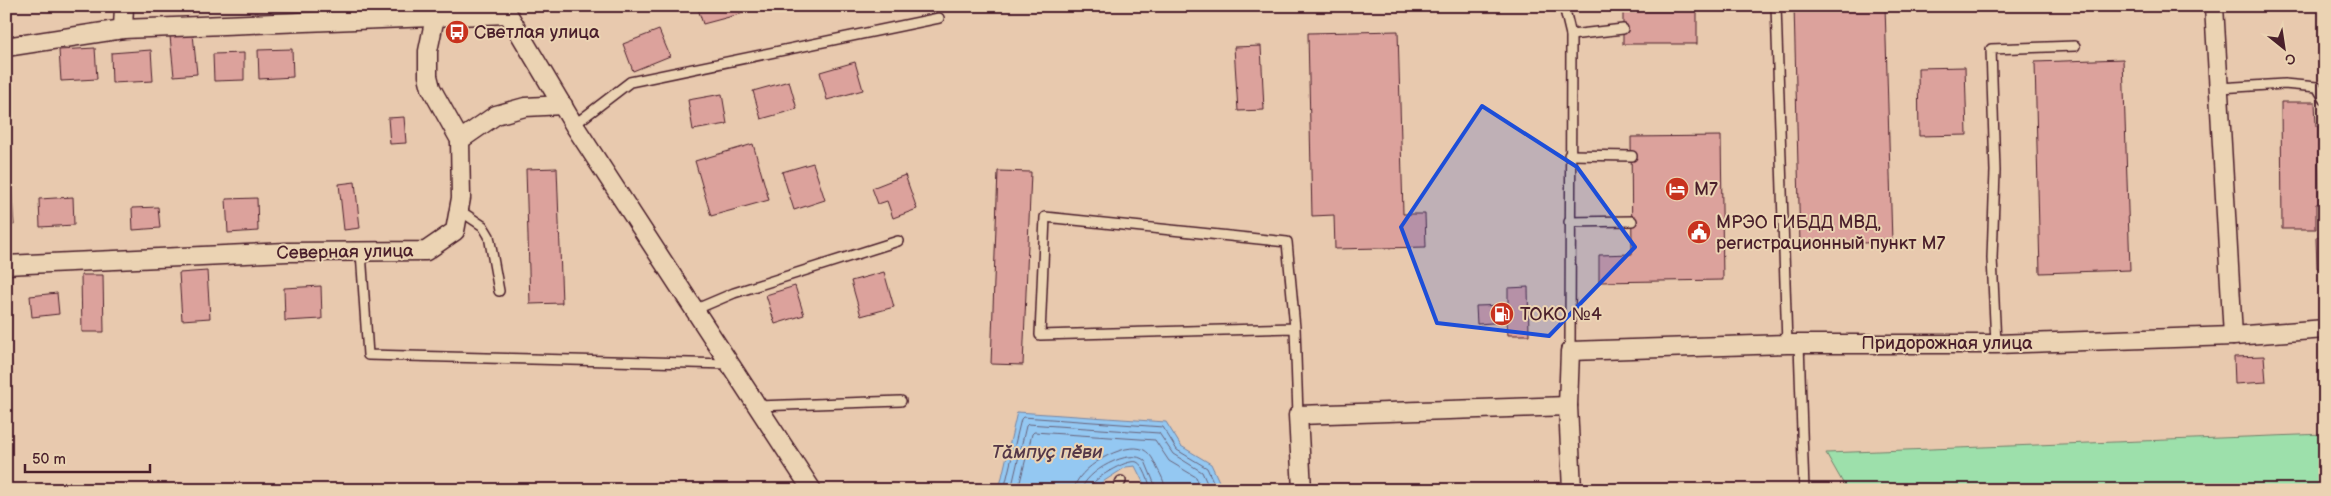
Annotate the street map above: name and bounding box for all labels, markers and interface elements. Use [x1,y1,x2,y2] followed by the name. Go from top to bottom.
[444,19,470,45] bus stop icon: Светлая улица
[474,22,600,43] place label: Светлая улица
[2258,22,2308,72] north arrow
[2282,49,2299,69] text: С
[1664,176,1690,202] hotel icon: М7
[1694,179,1718,200] place label: М7
[1716,212,1946,254] place label: МРЭО ГИБДД МВД, регистрационный пункт М7
[1686,219,1712,245] public building icon: МРЭО ГИБДД МВД, регистрационный пункт М7
[276,240,414,264] street label: Северная улица
[1489,301,1515,327] fuel station icon: ТОКО №4
[1520,304,1602,325] place label: ТОКО №4
[1861,333,2033,354] street label: Придорожная улица
[25,441,150,473] scale bar
[991,441,1103,464] water label: Тӑмпуҫ пӗви
[32,450,66,469] text: 50 m

